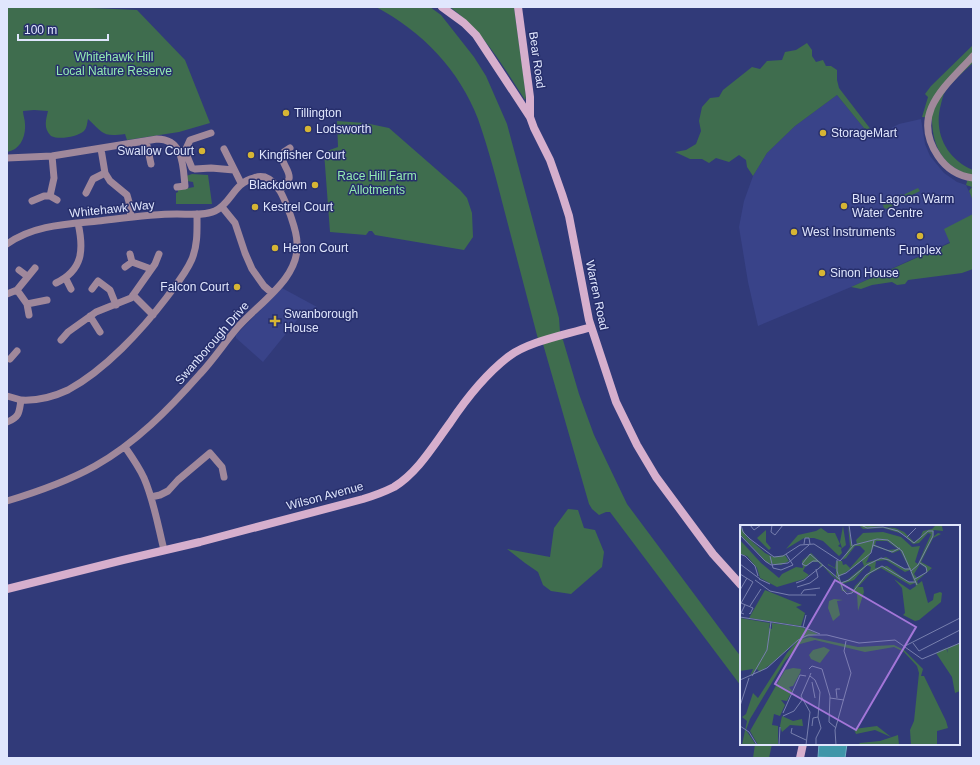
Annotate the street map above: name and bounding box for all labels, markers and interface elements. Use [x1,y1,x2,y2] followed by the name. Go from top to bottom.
[18,16,108,42] scale bar
[24,23,57,37] text: 100 m
[526,31,548,89] street label: Bear Road
[56,50,172,78] park label: Whitehawk Hill Local Nature Reserve
[294,106,342,120] place label: Tillington
[281,108,291,118] marker: Tillington
[316,122,371,136] place label: Lodsworth
[303,124,313,134] marker: Lodsworth
[831,126,898,140] place label: StorageMart
[818,128,828,138] marker: StorageMart
[117,144,195,158] place label: Swallow Court
[197,146,207,156] marker: Swallow Court
[259,148,346,162] place label: Kingfisher Court
[246,150,256,160] marker: Kingfisher Court
[337,169,417,197] park label: Race Hill Farm Allotments
[249,178,307,192] place label: Blackdown
[310,180,320,190] marker: Blackdown
[852,192,954,220] place label: Blue Lagoon Warm Water Centre
[69,198,155,220] street label: Whitehawk Way
[263,200,334,214] place label: Kestrel Court
[839,201,849,211] marker: Blue Lagoon Warm Water Centre
[250,202,260,212] marker: Kestrel Court
[802,225,895,239] place label: West Instruments
[789,227,799,237] marker: West Instruments
[915,231,925,241] marker: Funplex
[283,241,349,255] place label: Heron Court
[270,243,280,253] marker: Heron Court
[899,243,941,257] place label: Funplex
[583,259,611,331] street label: Warren Road
[830,266,899,280] place label: Sinon House
[817,268,827,278] marker: Sinon House
[160,280,230,294] place label: Falcon Court
[232,282,242,292] marker: Falcon Court
[172,298,252,387] street label: Swanborough Drive
[284,307,358,335] place label: Swanborough House
[269,315,281,327] marker: Swanborough House
[285,479,365,513] street label: Wilson Avenue
[740,525,960,745] inset map

